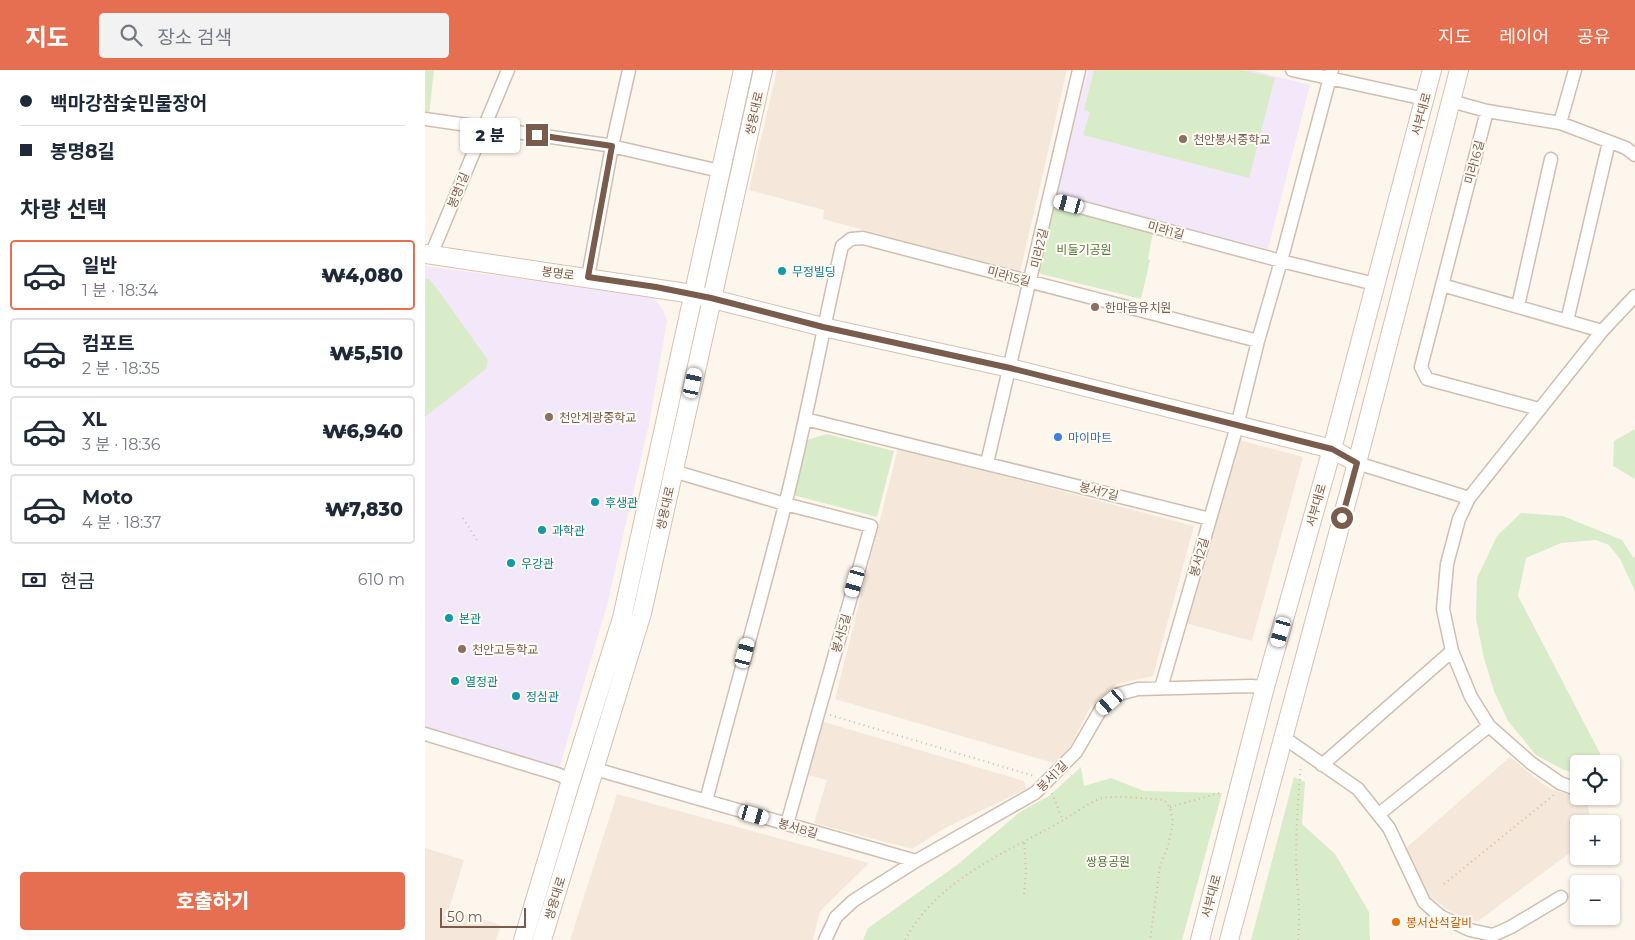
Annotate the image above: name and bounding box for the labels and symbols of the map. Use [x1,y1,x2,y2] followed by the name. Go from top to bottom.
[742,90,766,136] street label: 쌍용대로
[1408,91,1434,137] street label: 서부대로
[459,118,519,152] callout: 2 분
[526,124,548,146] route end
[1193,132,1270,147] place label: 천안봉서중학교
[1177,133,1189,145] marker: 천안봉서중학교
[1461,138,1487,186] street label: 미라16길
[444,170,472,210] street label: 봉명1길
[1052,193,1085,215] car
[1146,218,1186,242] street label: 미라1길
[1027,227,1051,269] street label: 미라2길
[1056,242,1112,257] park label: 비둘기공원
[541,263,575,283] street label: 봉명로
[986,263,1032,289] street label: 미라15길
[792,264,836,279] place label: 무정빌딩
[776,265,788,277] marker: 무정빌딩
[1105,300,1171,315] place label: 한마음유치원
[1089,301,1101,313] marker: 한마음유치원
[682,367,703,399] car
[559,410,636,425] place label: 천안계광중학교
[543,411,555,423] marker: 천안계광중학교
[1068,430,1112,445] place label: 마이마트
[1052,431,1064,443] marker: 마이마트
[1078,479,1120,503] street label: 봉서7길
[1303,482,1329,528] street label: 서부대로
[653,485,677,531] street label: 쌍용대로
[605,495,638,510] place label: 후생관
[589,496,601,508] marker: 후생관
[1331,507,1353,529] route start
[552,523,585,538] place label: 과학관
[536,524,548,536] marker: 과학관
[1186,536,1212,578] street label: 봉서2길
[521,556,554,571] place label: 우강관
[505,557,517,569] marker: 우강관
[843,566,866,598] car
[459,611,481,626] place label: 본관
[443,612,455,624] marker: 본관
[828,612,854,654] street label: 봉서5길
[1269,616,1292,648] car
[733,637,756,669] car
[472,642,538,657] place label: 천안고등학교
[456,643,468,655] marker: 천안고등학교
[465,674,498,689] place label: 열정관
[449,675,461,687] marker: 열정관
[1093,686,1126,718] car
[526,689,559,704] place label: 정심관
[510,690,522,702] marker: 정심관
[1033,757,1071,795] street label: 봉서1길
[737,804,770,826] car
[776,815,820,841] street label: 봉서8길
[1086,854,1130,869] park label: 쌍용공원
[1198,873,1224,919] street label: 서부대로
[541,875,569,921] street label: 쌍용대로
[440,905,526,928] scale bar
[1406,915,1472,930] place label: 봉서산석갈비
[1390,916,1402,928] marker: 봉서산석갈비

